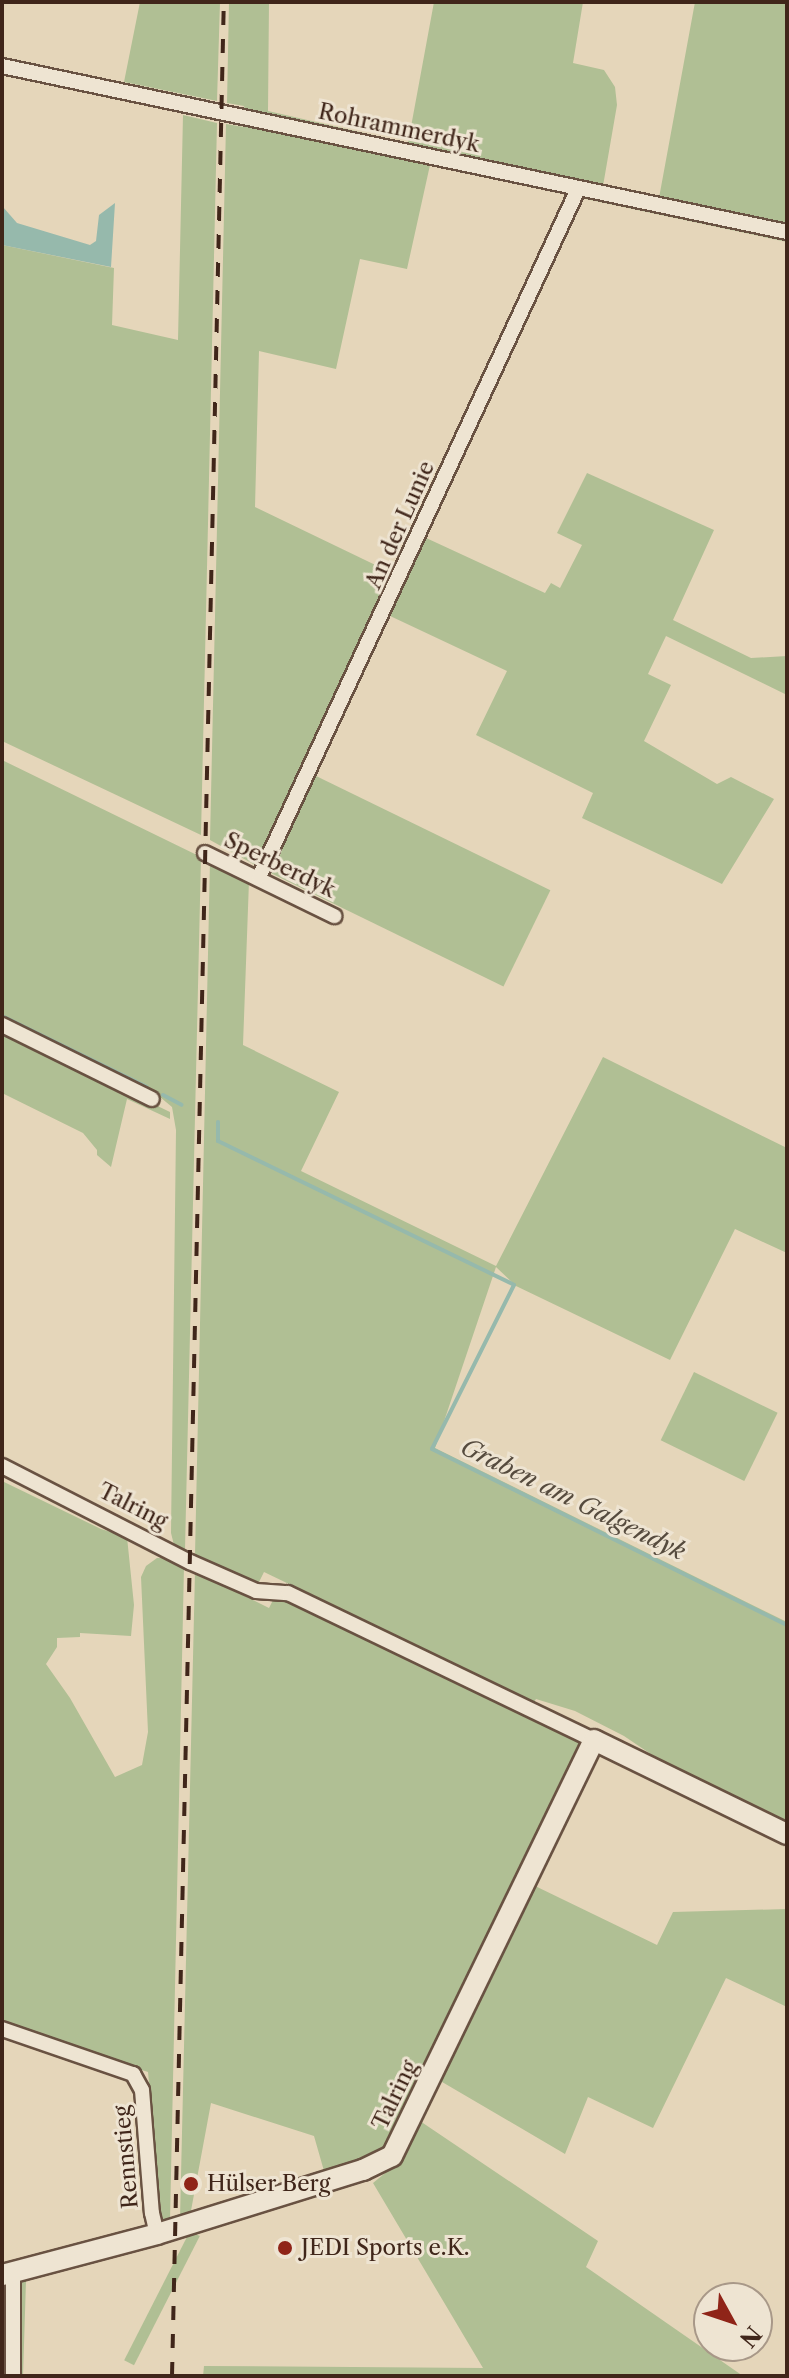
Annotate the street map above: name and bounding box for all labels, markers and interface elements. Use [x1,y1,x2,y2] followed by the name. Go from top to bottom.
[316,98,482,158] street label: Rohrammerdyk
[360,457,440,593] street label: An der Lunie
[220,827,340,903] street label: Sperberdyk
[456,1432,690,1566] water label: Graben am Galgendyk
[94,1477,172,1535] street label: Talring
[367,2056,423,2134] street label: Talring
[108,2104,144,2210] street label: Rennstieg
[207,2171,331,2197] place label: Hülser Berg
[182,2175,200,2193] marker: Hülser Berg
[301,2235,469,2261] place label: JEDI Sports e.K.
[276,2239,294,2257] marker: JEDI Sports e.K.
[693,2282,773,2362] north arrow
[734,2320,767,2352] text: N

